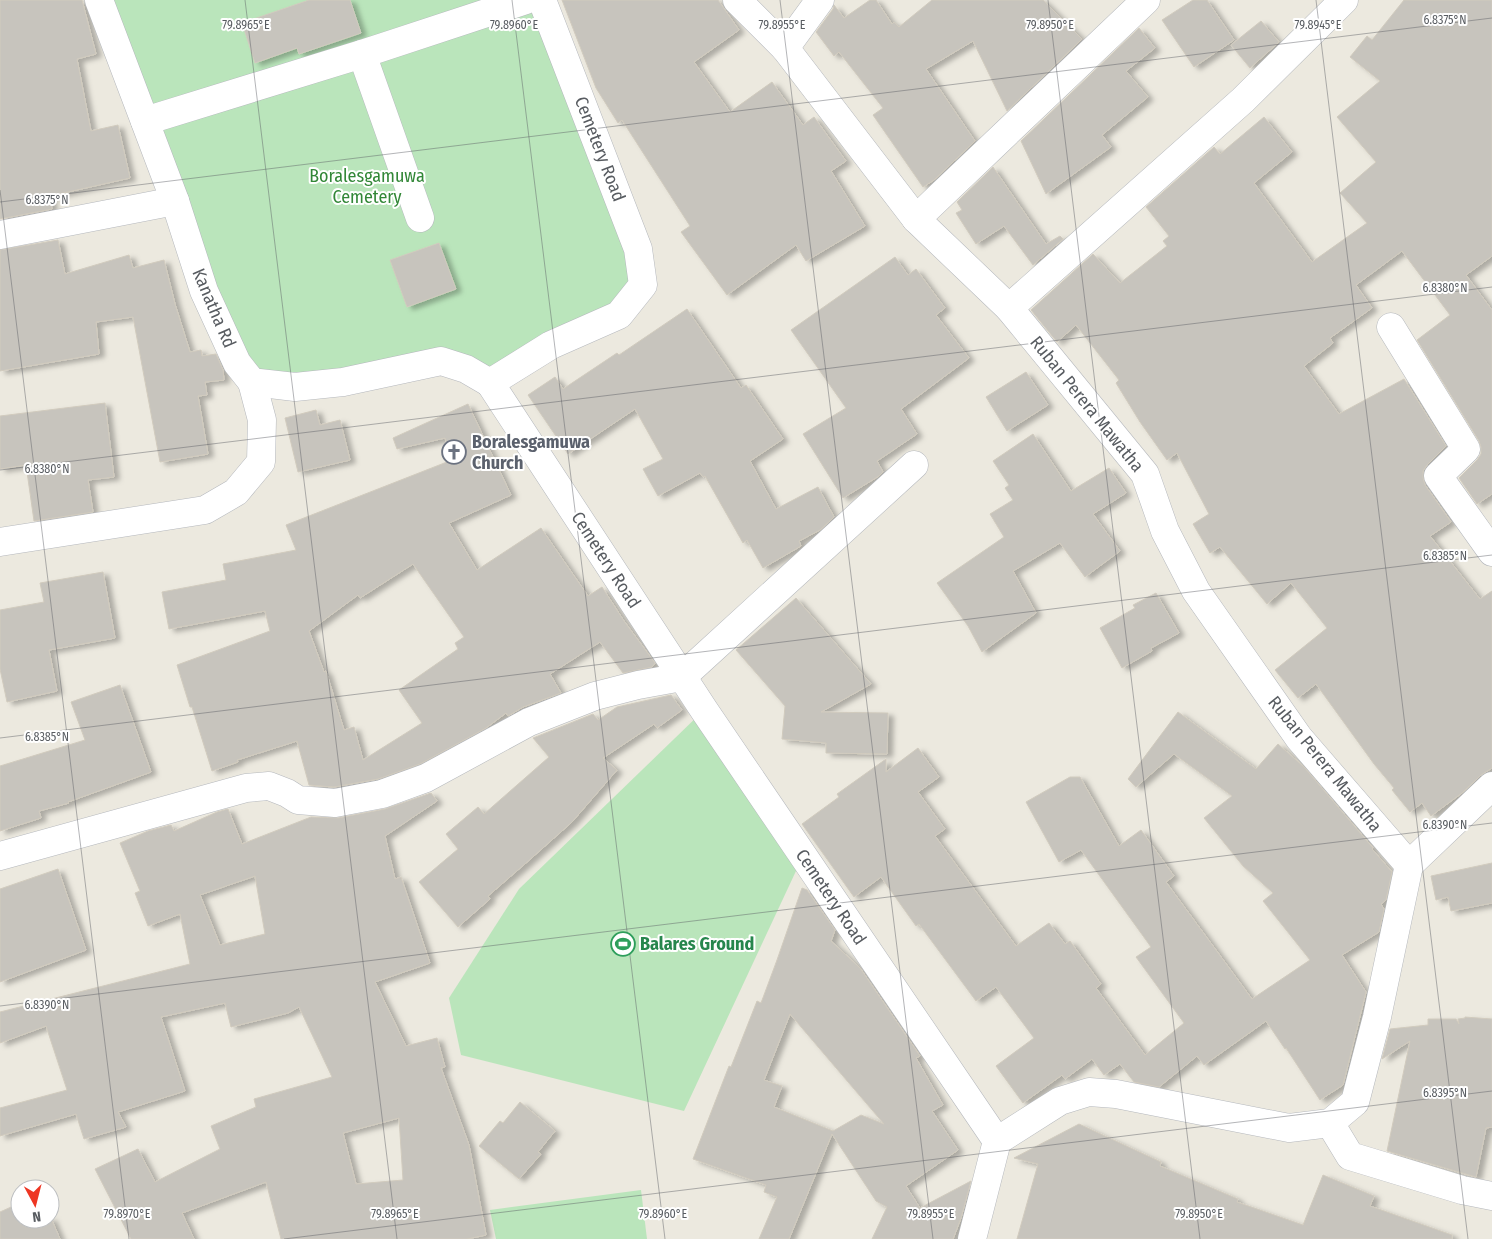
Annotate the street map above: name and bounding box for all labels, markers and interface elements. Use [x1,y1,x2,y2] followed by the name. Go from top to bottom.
[1424,13,1466,27] text: 6.8375°N
[222,18,270,32] text: 79.8965°E
[490,18,538,32] text: 79.8960°E
[759,18,806,32] text: 79.8955°E
[1026,18,1074,32] text: 79.8950°E
[1295,18,1342,32] text: 79.8945°E
[570,93,630,205] street label: Cemetery Road
[309,165,425,208] park label: Boralesgamuwa Cemetery
[26,193,68,207] text: 6.8375°N
[187,265,241,351] street label: Kanatha Rd
[1422,281,1468,295] text: 6.8380°N
[1025,332,1149,477] street label: Ruban Perera Mawatha
[472,431,590,474] place label: Boralesgamuwa Church
[441,439,467,465] church icon: Boralesgamuwa Church
[24,462,70,476] text: 6.8380°N
[567,508,645,612] street label: Cemetery Road
[1423,549,1467,563] text: 6.8385°N
[1263,692,1387,837] street label: Ruban Perera Mawatha
[25,730,69,744] text: 6.8385°N
[1423,818,1467,832] text: 6.8390°N
[791,845,871,949] street label: Cemetery Road
[610,931,636,957] sports icon: Balares Ground
[640,933,754,955] place label: Balares Ground
[25,998,69,1012] text: 6.8390°N
[1423,1086,1467,1100] text: 6.8395°N
[10,1179,60,1229] north arrow
[31,1207,42,1225] text: N
[104,1207,151,1221] text: 79.8970°E
[371,1207,419,1221] text: 79.8965°E
[639,1207,687,1221] text: 79.8960°E
[908,1207,955,1221] text: 79.8955°E
[1175,1207,1223,1221] text: 79.8950°E

